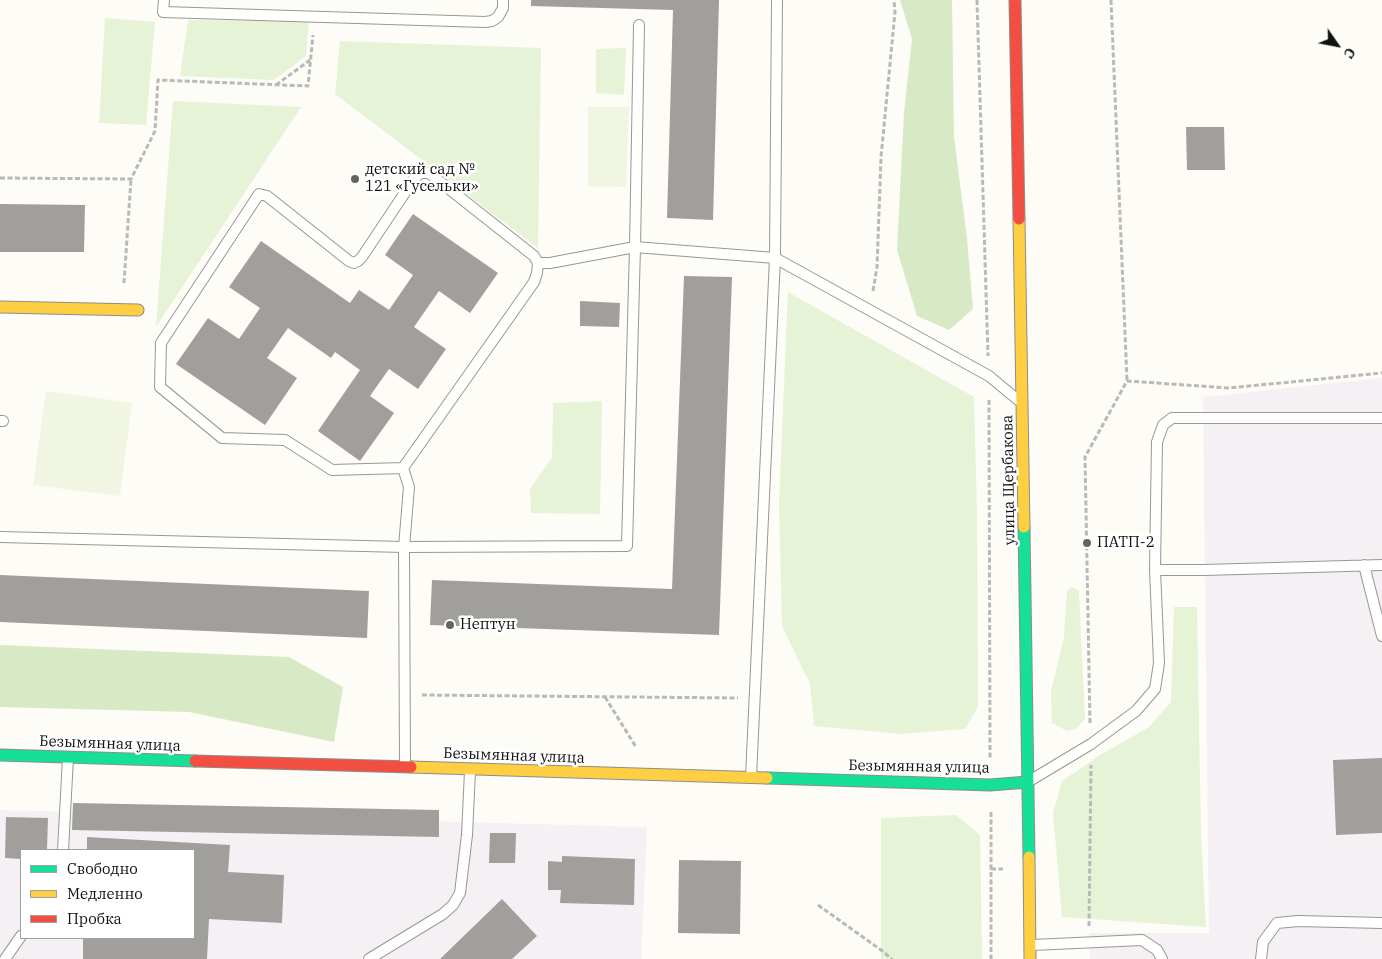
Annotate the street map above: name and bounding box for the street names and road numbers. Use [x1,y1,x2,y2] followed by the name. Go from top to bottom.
[999,415,1019,545] street label: улица Щербакова
[39,733,181,755] street label: Безымянная улица
[443,745,585,767] street label: Безымянная улица
[848,757,990,777] street label: Безымянная улица

